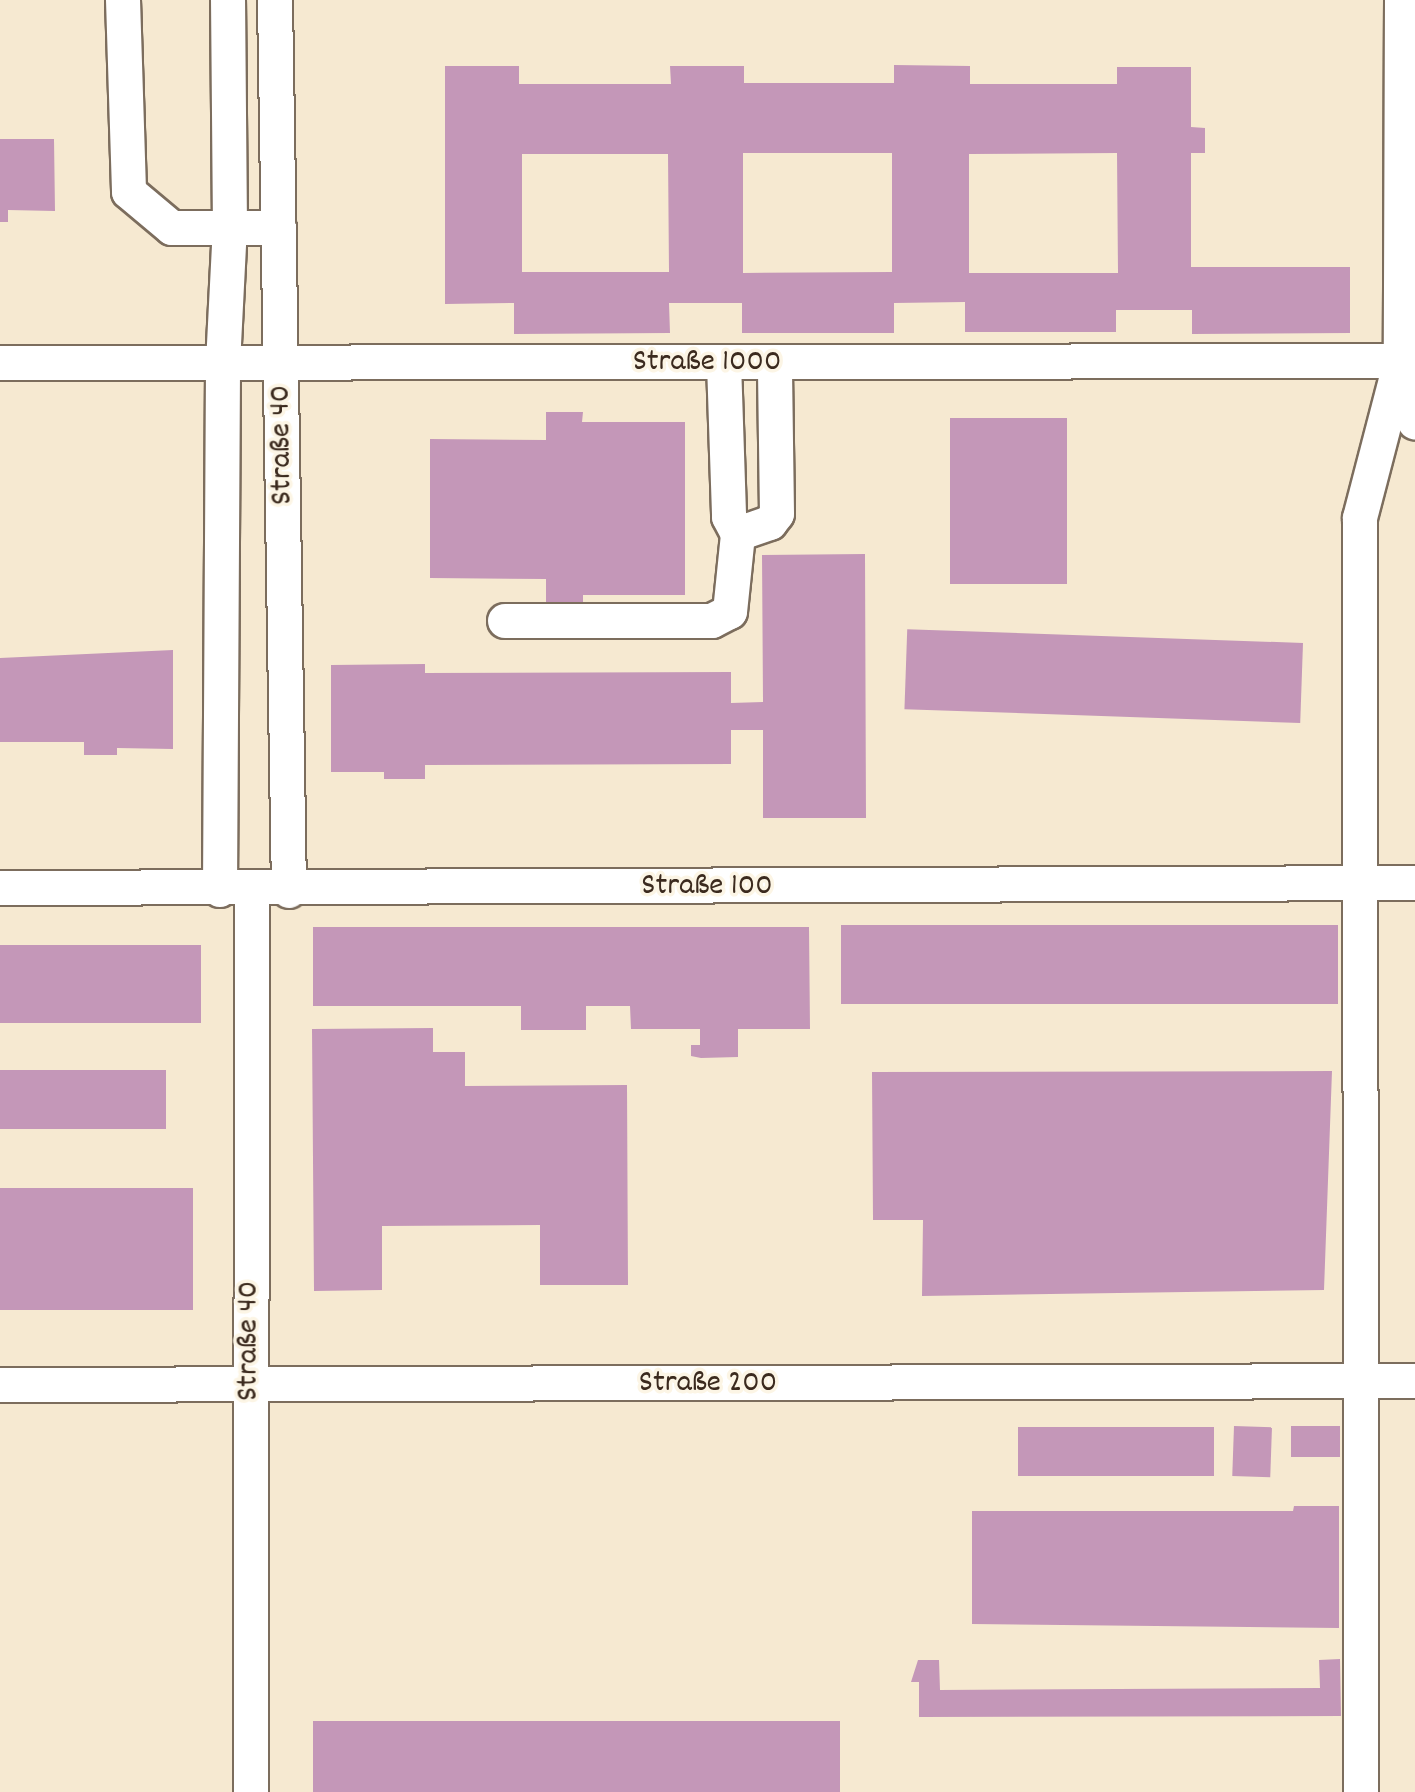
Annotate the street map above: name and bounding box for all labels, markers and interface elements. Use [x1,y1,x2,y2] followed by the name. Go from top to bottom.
[633,344,781,382] street label: Straße 1000
[263,385,303,505] street label: Straße 40
[641,868,773,906] street label: Straße 100
[231,1281,269,1401] street label: Straße 40
[639,1365,777,1403] street label: Straße 200

